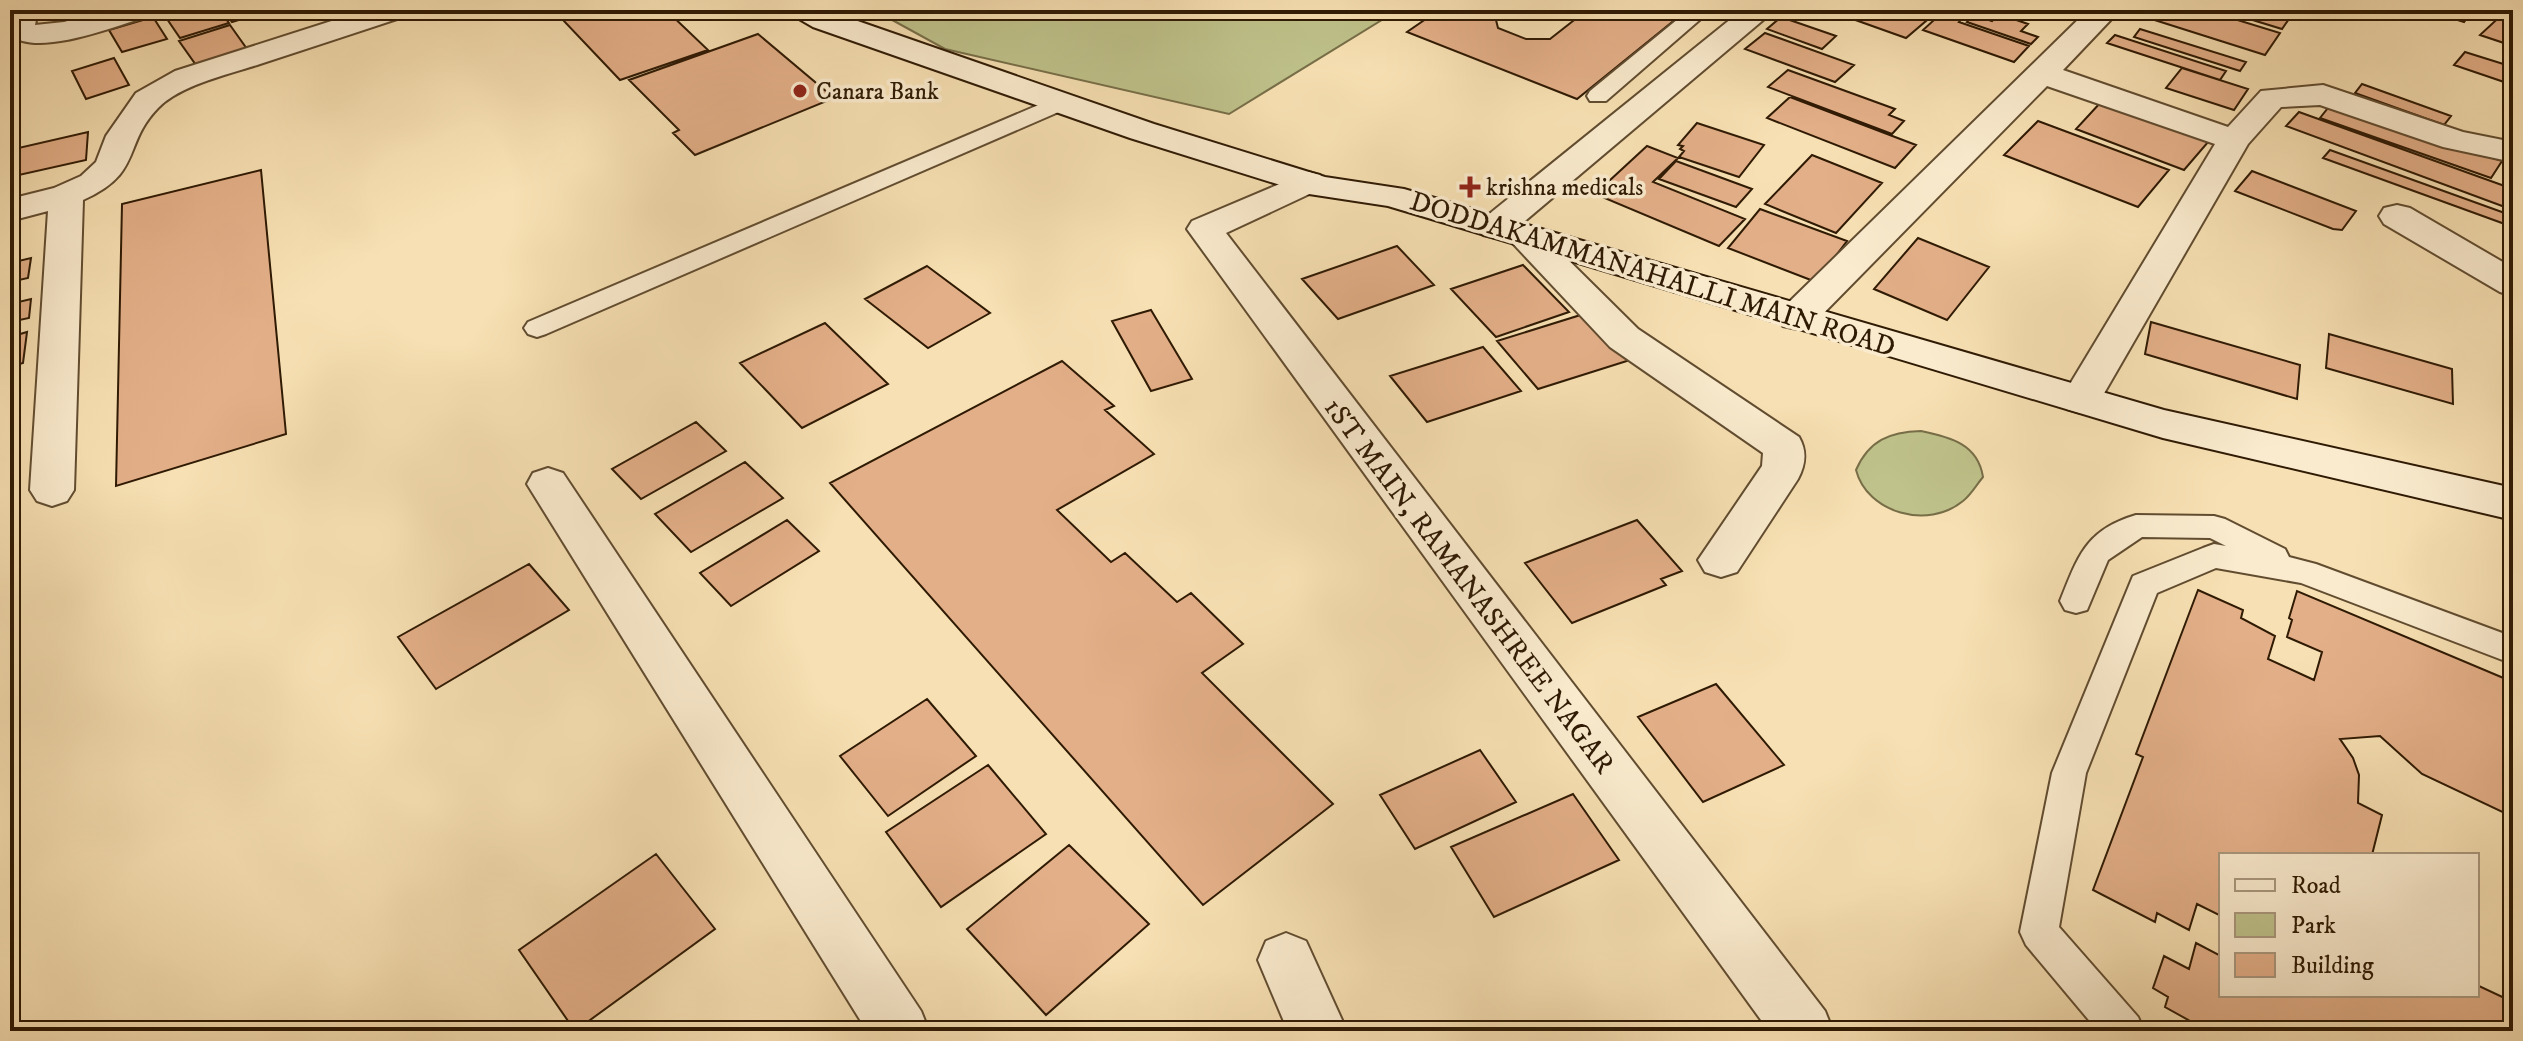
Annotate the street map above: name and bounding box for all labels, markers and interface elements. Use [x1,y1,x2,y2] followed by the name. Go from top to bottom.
[816,77,939,107] place label: Canara Bank
[791,82,809,100] marker: Canara Bank
[1486,173,1643,203] place label: krishna medicals
[1461,178,1479,196] marker: krishna medicals
[1406,184,1900,365] street label: DODDAKAMMANAHALLI MAIN ROAD
[1316,391,1622,781] street label: 1ST MAIN, RAMANASHREE NAGAR
[2219,853,2479,997] legend
[2291,871,2341,901] text: Road
[2291,911,2336,941] text: Park
[2291,951,2374,981] text: Building

